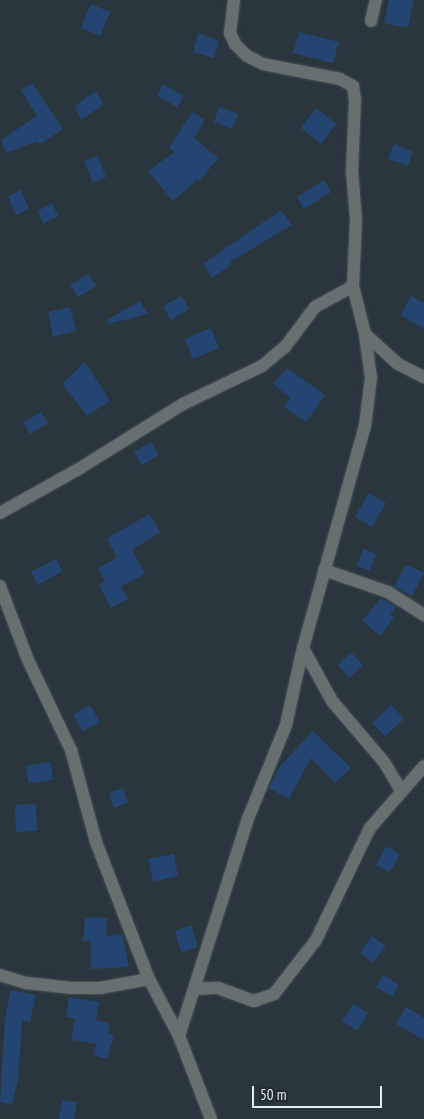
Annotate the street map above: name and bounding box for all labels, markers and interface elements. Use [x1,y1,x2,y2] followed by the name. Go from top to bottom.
[254,1076,384,1108] scale bar
[260,1085,286,1104] text: 50 m

